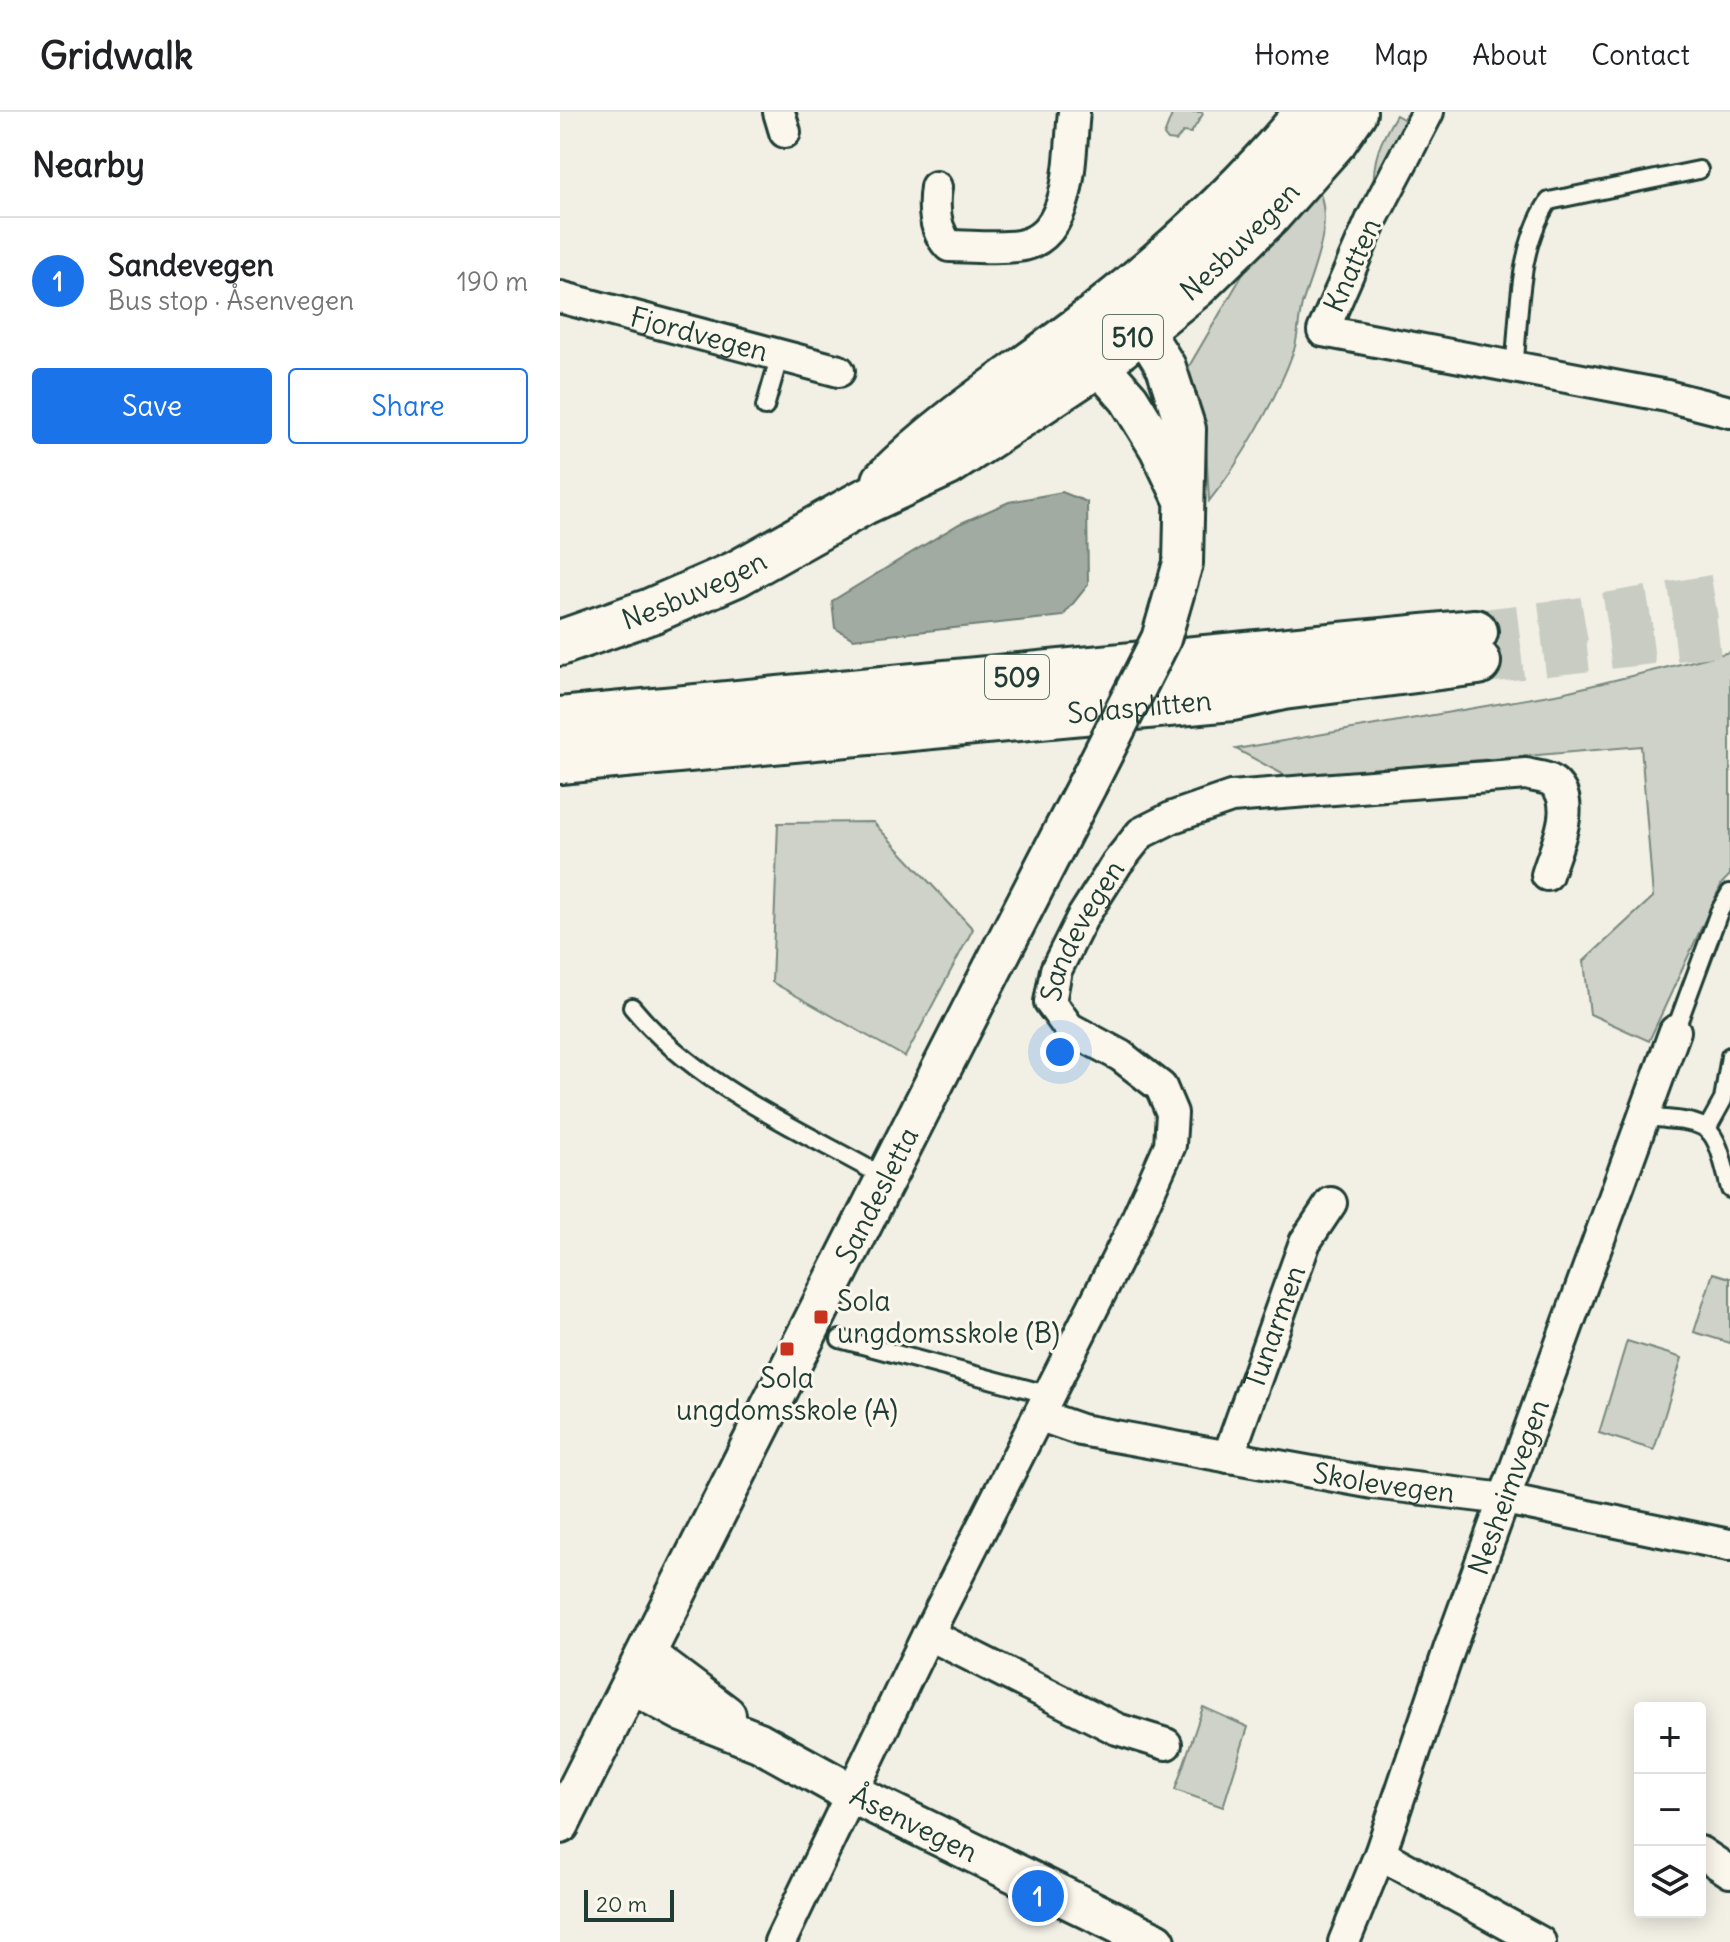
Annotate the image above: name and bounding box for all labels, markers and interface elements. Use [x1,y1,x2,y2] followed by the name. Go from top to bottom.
[40,32,193,79] text: Gridwalk
[1254,37,1330,73] text: Home
[1374,37,1428,73] text: Map
[1472,37,1547,73] text: About
[1591,37,1690,73] text: Contact
[32,143,145,186] text: Nearby
[1173,174,1307,309] street label: Nesbuvegen
[1315,212,1389,318] street label: Knatten
[108,246,274,284] text: Sandevegen
[53,265,63,298] text: 1
[457,265,528,298] text: 190 m
[108,284,354,317] text: Bus stop · Åsenvegen
[626,298,772,369] street label: Fjordvegen
[1103,315,1163,359] road number: 510
[32,368,272,444] button: Save
[288,368,528,444] button: Share
[617,543,773,638] street label: Nesbuvegen
[985,655,1049,699] road number: 509
[1066,682,1213,731] street label: Solasplitten
[1032,853,1132,1004] street label: Sandevegen
[1040,1032,1080,1072] your location
[827,1121,926,1270] street label: Sandesletta
[1236,1260,1313,1394] street label: Tunarmen
[837,1283,1060,1351] place label: Sola ungdomsskole (B)
[812,1308,830,1326] marker: Sola ungdomsskole (B)
[778,1340,796,1358] marker: Sola ungdomsskole (A)
[676,1360,898,1428] place label: Sola ungdomsskole (A)
[1460,1394,1557,1580] street label: Nesheimvegen
[1310,1455,1457,1511] street label: Skolevegen
[1634,1702,1706,1918] map controls
[1634,1702,1706,1774] button: +
[1634,1774,1706,1846] button: −
[844,1776,984,1870] street label: Åsenvegen
[1634,1846,1706,1918] button: layers
[1012,1866,1064,1926] pin: 1
[584,1886,674,1922] scale bar
[596,1890,647,1918] text: 20 m

